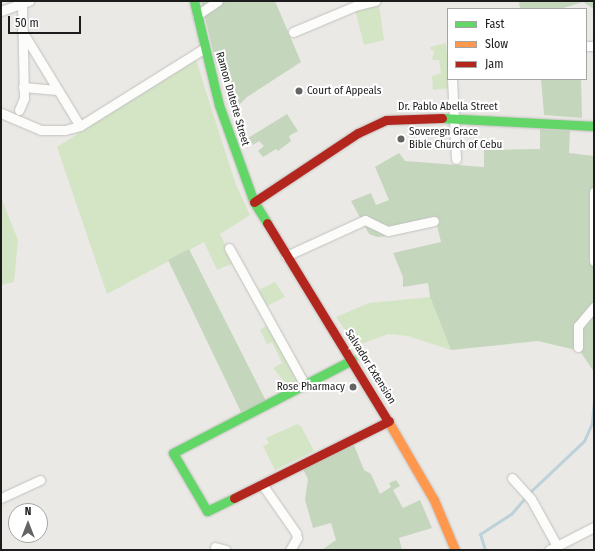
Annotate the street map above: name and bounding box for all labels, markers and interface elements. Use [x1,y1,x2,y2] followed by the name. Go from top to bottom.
[10,8,83,34] scale bar
[447,8,587,80] legend
[15,16,39,30] text: 50 m
[485,17,504,31] text: Fast
[485,37,508,51] text: Slow
[212,50,252,148] street label: Ramon Duterte Street
[485,57,503,71] text: Jam
[307,84,381,98] place label: Court of Appeals
[294,86,304,96] marker: Court of Appeals
[398,100,498,114] street label: Dr. Pablo Abella Street
[409,126,502,152] place label: Soveregn Grace Bible Church of Cebu
[396,134,406,144] marker: Soveregn Grace Bible Church of Cebu
[342,327,398,407] street label: Salvador Extension
[277,380,345,394] place label: Rose Pharmacy
[348,382,358,392] marker: Rose Pharmacy
[8,503,48,543] north arrow
[25,505,31,518] text: N

